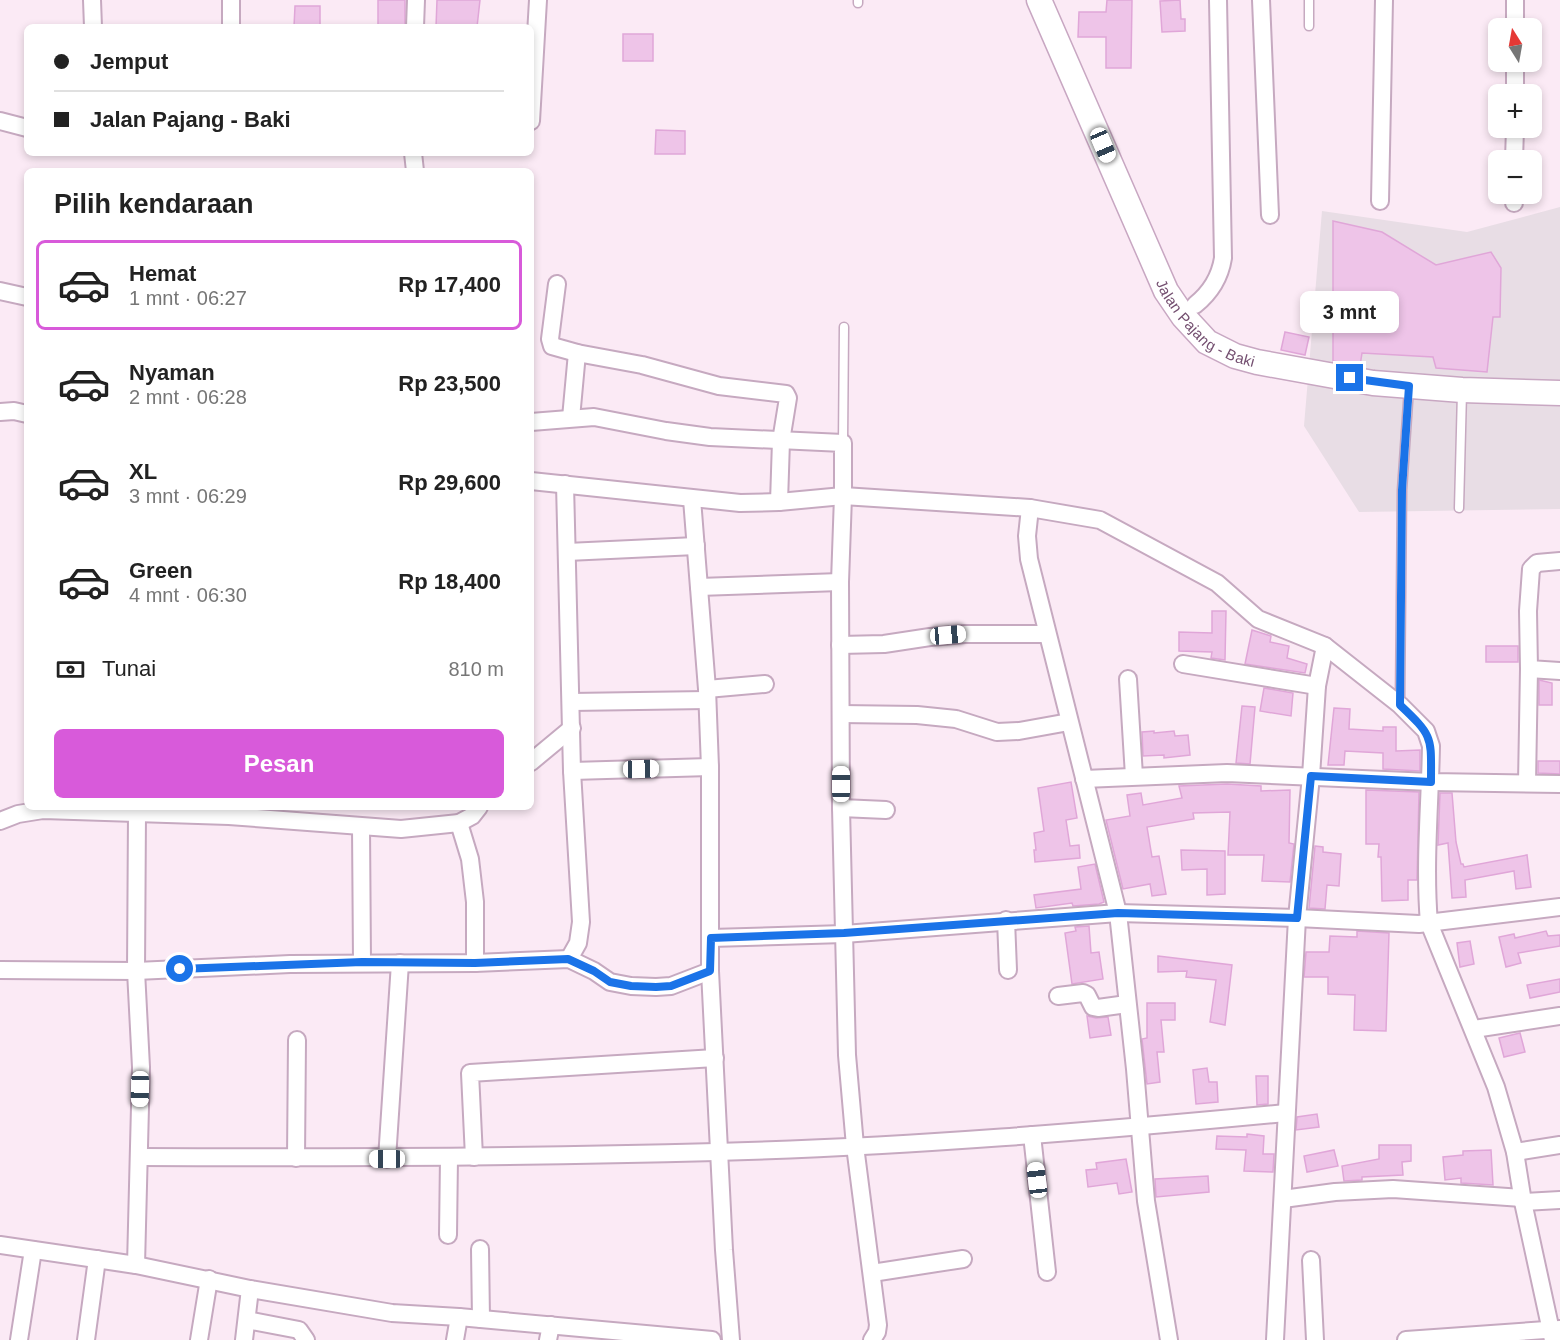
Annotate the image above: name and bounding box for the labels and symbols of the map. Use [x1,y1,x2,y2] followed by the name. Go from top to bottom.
[1488,18,1542,72] north arrow
[1088,125,1118,165] car
[1153,276,1257,370] street label: Jalan Pajang - Baki
[1300,291,1400,333] callout: 3 mnt
[1336,364,1363,391] route end
[929,624,967,646] car
[623,760,659,778] car
[832,766,850,802] car
[166,955,193,982] route start
[131,1071,149,1107] car
[369,1150,405,1168] car
[1026,1161,1048,1199] car

